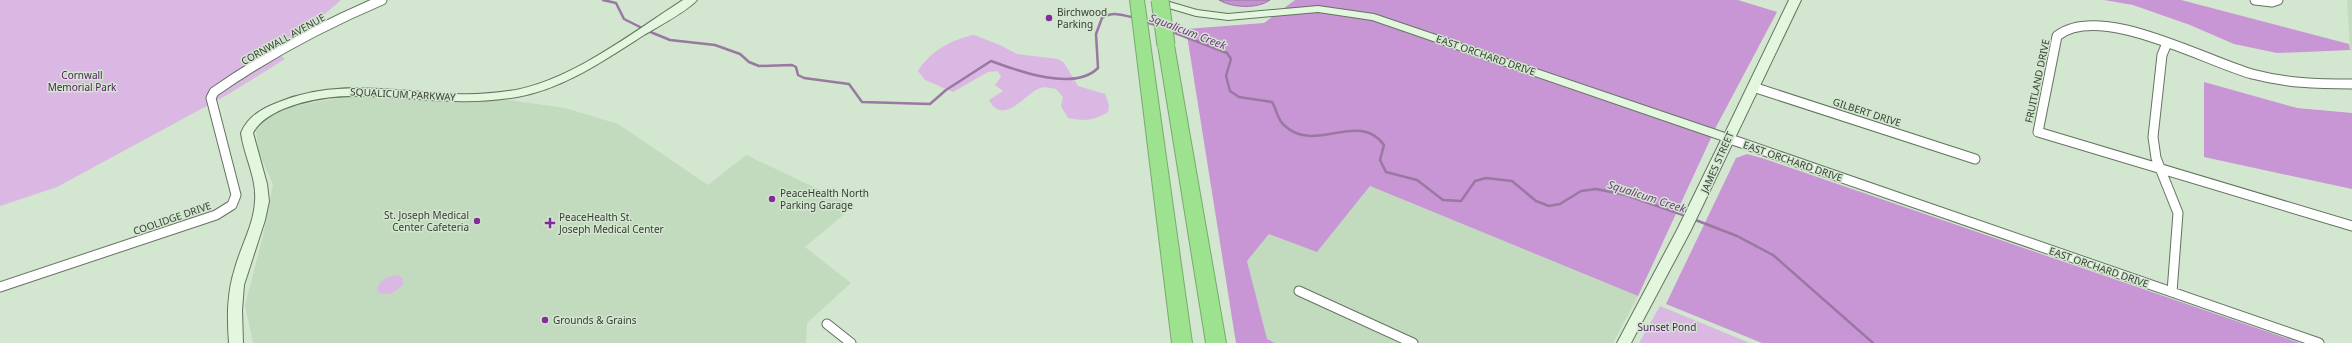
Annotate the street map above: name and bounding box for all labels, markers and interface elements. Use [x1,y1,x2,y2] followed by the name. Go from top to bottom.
[1057,5,1107,31] place label: Birchwood Parking
[1147,9,1229,53] water label: Squalicum Creek
[238,10,328,68] street label: CORNWALL AVENUE
[1044,13,1054,23] marker: Birchwood Parking
[1434,31,1538,79] street label: EAST ORCHARD DRIVE
[2021,38,2053,124] street label: FRUITLAND DRIVE
[48,68,117,94] park label: Cornwall Memorial Park
[350,84,456,104] street label: SQUALICUM PARKWAY
[1831,94,1903,130] street label: GILBERT DRIVE
[1697,129,1737,196] street label: JAMES STREET
[1741,137,1845,185] street label: EAST ORCHARD DRIVE
[1606,176,1688,216] water label: Squalicum Creek
[780,186,869,212] place label: PeaceHealth North Parking Garage
[767,194,777,204] marker: PeaceHealth North Parking Garage
[131,198,213,238] street label: COOLIDGE DRIVE
[384,208,469,234] place label: St. Joseph Medical Center Cafeteria
[558,210,664,236] place label: PeaceHealth St. Joseph Medical Center
[472,216,482,226] marker: St. Joseph Medical Center Cafeteria
[544,217,556,229] marker: PeaceHealth St. Joseph Medical Center
[2047,243,2151,291] street label: EAST ORCHARD DRIVE
[553,313,637,327] place label: Grounds & Grains
[540,315,550,325] marker: Grounds & Grains
[1638,320,1696,334] park label: Sunset Pond

